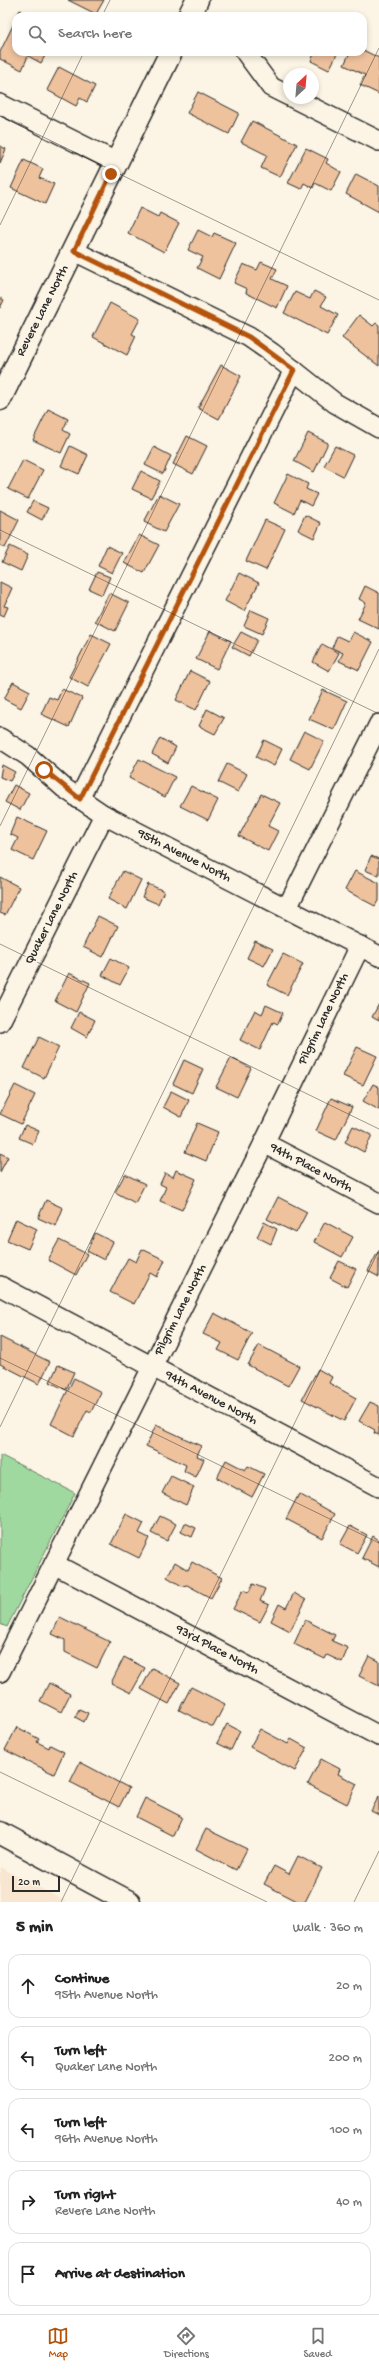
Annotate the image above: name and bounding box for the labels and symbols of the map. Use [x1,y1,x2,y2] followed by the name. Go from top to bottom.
[283,68,319,104] north arrow
[102,165,120,183] route end
[14,263,72,359] street label: Revere Lane North
[35,761,53,779] route start
[134,825,233,886] street label: 95th Avenue North
[22,869,82,967] street label: Quaker Lane North
[295,971,353,1068] street label: Pilgrim Lane North
[266,1139,355,1196] street label: 94th Place North
[151,1262,210,1359] street label: Pilgrim Lane North
[161,1367,260,1429] street label: 94th Avenue North
[172,1621,261,1678] street label: 93rd Place North
[12,1874,60,1893] scale bar

